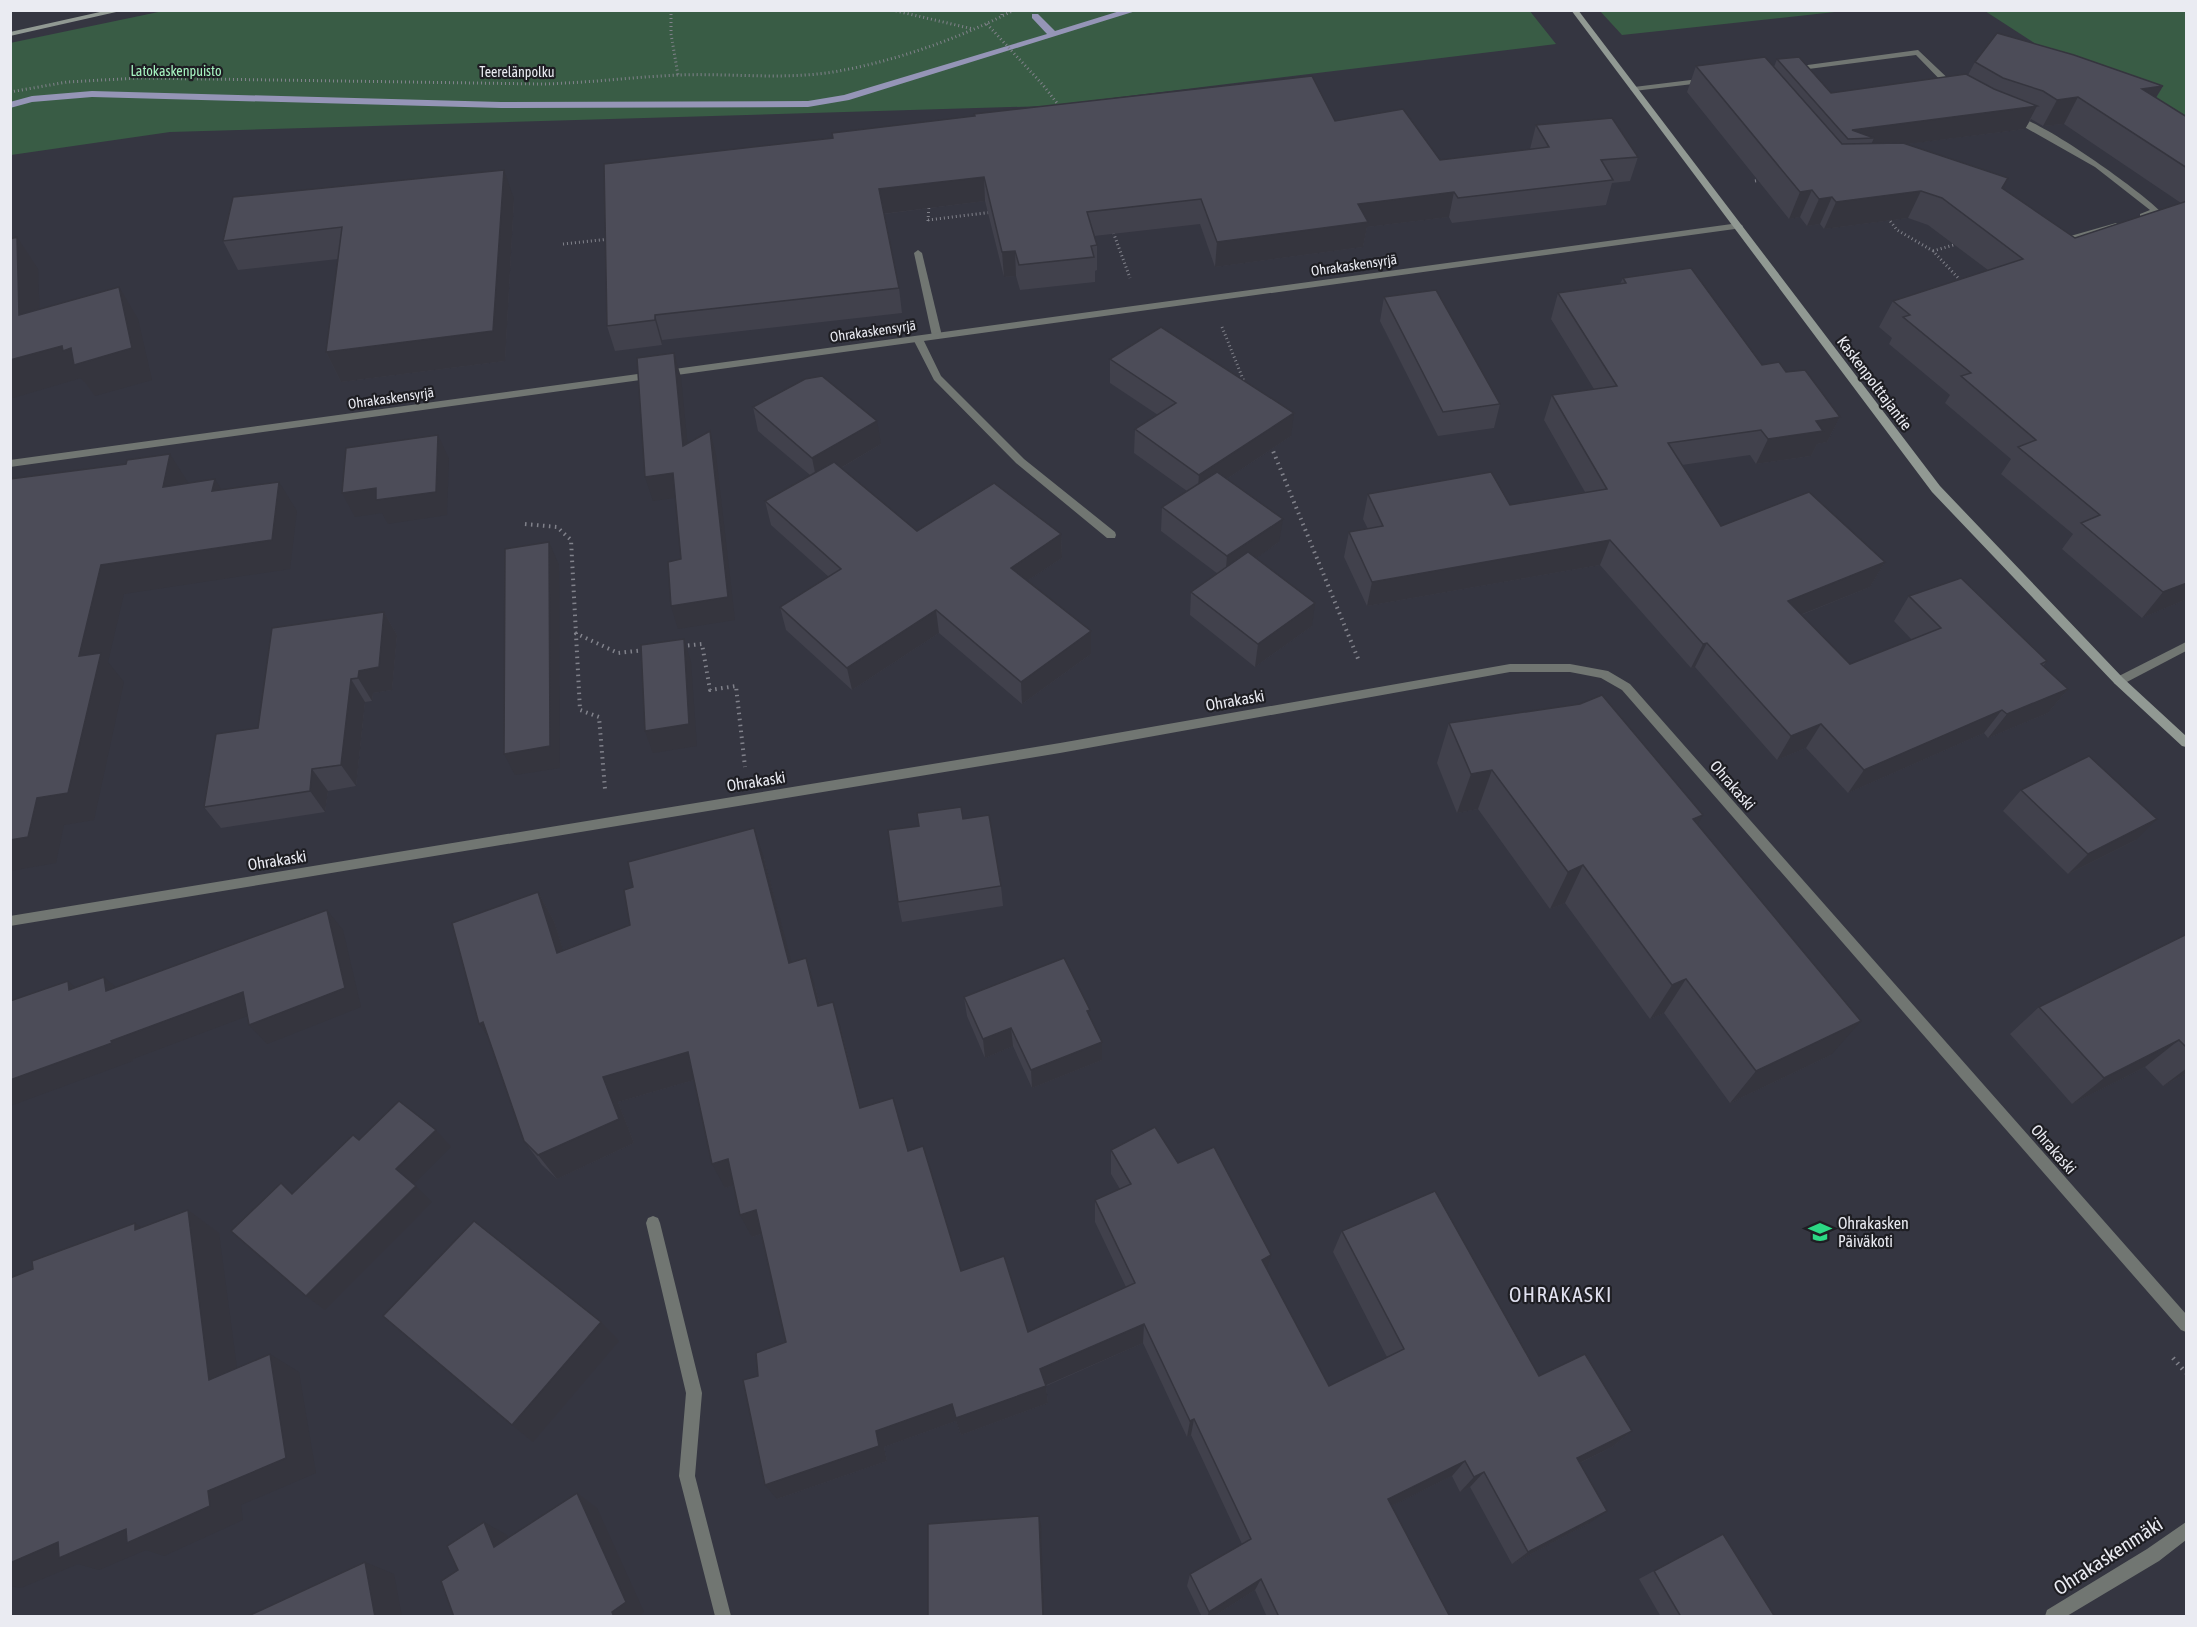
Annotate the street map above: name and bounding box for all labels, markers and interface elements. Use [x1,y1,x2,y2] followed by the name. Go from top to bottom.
[130,63,222,79] park label: Latokaskenpuisto
[479,64,555,80] street label: Teerelänpolku
[1310,251,1398,279] street label: Ohrakaskensyrjä
[829,317,917,345] street label: Ohrakaskensyrjä
[1833,333,1916,434] street label: Kaskenpolttajantie
[347,384,435,412] street label: Ohrakaskensyrjä
[1204,686,1266,714] street label: Ohrakaski
[1707,757,1759,813] street label: Ohrakaski
[725,767,787,795] street label: Ohrakaski
[246,846,308,874] street label: Ohrakaski
[2028,1121,2080,1177] street label: Ohrakaski
[1838,1214,1909,1250] place label: Ohrakasken Päiväkoti
[1807,1219,1833,1245] school or university icon: Ohrakasken Päiväkoti
[1509,1282,1613,1306] district label: OHRAKASKI
[2049,1512,2166,1599] street label: Ohrakaskenmäki

